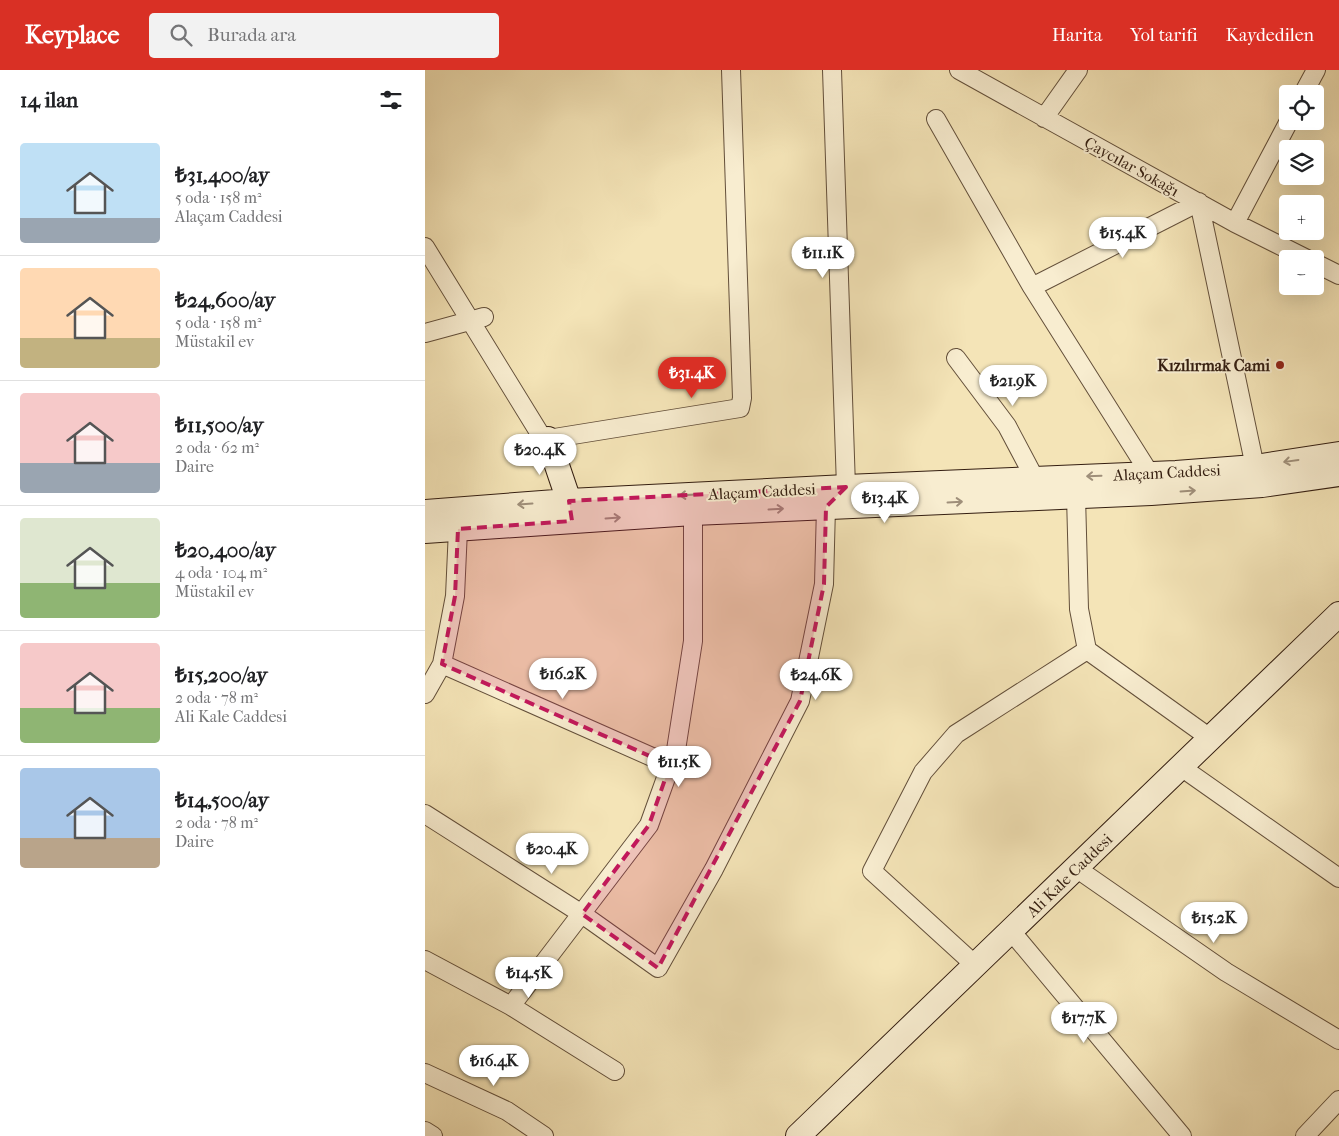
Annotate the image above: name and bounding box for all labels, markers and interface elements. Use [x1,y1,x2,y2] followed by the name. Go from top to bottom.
[149,13,499,58] search box
[25,21,119,49] text: Keyplace
[167,21,195,49] icon: search
[207,24,296,46] text: Burada ara
[1052,25,1102,46] text: Harita
[1130,25,1198,46] text: Yol tarifi
[1226,25,1314,46] text: Kaydedilen
[1279,85,1324,295] map controls
[1279,85,1324,130] button: locate
[377,86,405,114] icon: filters
[20,88,78,112] text: 14 ilan
[1081,133,1183,201] street label: Çaycılar Sokağı
[1279,140,1324,185] button: layers
[60,163,120,223] icon: home
[175,163,269,187] text: ₺31,400/ay
[175,188,262,207] text: 5 oda · 158 m²
[1279,195,1324,240] button: +
[175,207,283,226] text: Alaçam Caddesi
[1082,216,1164,259] pin: ₺15.4K
[1100,223,1146,242] text: ₺15.4K
[782,236,864,279] pin: ₺11.1K
[803,243,844,262] text: ₺11.1K
[1279,250,1324,295] button: −
[60,288,120,348] icon: home
[175,288,275,312] text: ₺24,600/ay
[175,313,262,332] text: 5 oda · 158 m²
[175,332,254,351] text: Müstakil ev
[651,356,733,399] pin: ₺31.4K
[1157,356,1270,375] place label: Kızılırmak Cami
[1274,359,1286,371] marker: Kızılırmak Cami
[669,363,715,382] text: ₺31.4K
[972,364,1054,407] pin: ₺21.9K
[990,371,1036,390] text: ₺21.9K
[60,413,120,473] icon: home
[175,413,263,437] text: ₺11,500/ay
[499,434,581,476] pin: ₺20.4K
[175,438,259,457] text: 2 oda · 62 m²
[515,440,565,459] text: ₺20.4K
[175,457,214,476] text: Daire
[1283,457,1299,467] one-way arrow
[1112,460,1221,485] street label: Alaçam Caddesi
[1086,472,1102,481] one-way arrow
[707,479,816,504] street label: Alaçam Caddesi
[844,482,926,524] pin: ₺13.4K
[1179,486,1195,495] one-way arrow
[862,488,908,507] text: ₺13.4K
[679,490,695,499] one-way arrow
[947,497,963,506] one-way arrow
[517,500,533,509] one-way arrow
[767,505,783,514] one-way arrow
[605,514,621,523] one-way arrow
[60,538,120,598] icon: home
[175,538,276,562] text: ₺20,400/ay
[175,563,267,582] text: 4 oda · 104 m²
[175,582,254,601] text: Müstakil ev
[522,658,604,700] pin: ₺16.2K
[775,658,857,701] pin: ₺24.6K
[60,663,120,723] icon: home
[175,663,268,687] text: ₺15,200/ay
[540,664,586,683] text: ₺16.2K
[791,665,841,684] text: ₺24.6K
[175,688,258,707] text: 2 oda · 78 m²
[175,707,287,726] text: Ali Kale Caddesi
[638,746,720,788] pin: ₺11.5K
[658,752,700,771] text: ₺11.5K
[60,788,120,848] icon: home
[175,788,269,812] text: ₺14,500/ay
[175,813,258,832] text: 2 oda · 78 m²
[1022,829,1116,922] street label: Ali Kale Caddesi
[175,832,214,851] text: Daire
[511,832,593,875] pin: ₺20.4K
[527,839,577,858] text: ₺20.4K
[1173,902,1255,944] pin: ₺15.2K
[1192,908,1236,927] text: ₺15.2K
[488,956,570,999] pin: ₺14.5K
[506,963,552,982] text: ₺14.5K
[1043,1002,1125,1044] pin: ₺17.7K
[1062,1008,1106,1027] text: ₺17.7K
[453,1044,535,1087] pin: ₺16.4K
[470,1051,518,1070] text: ₺16.4K

